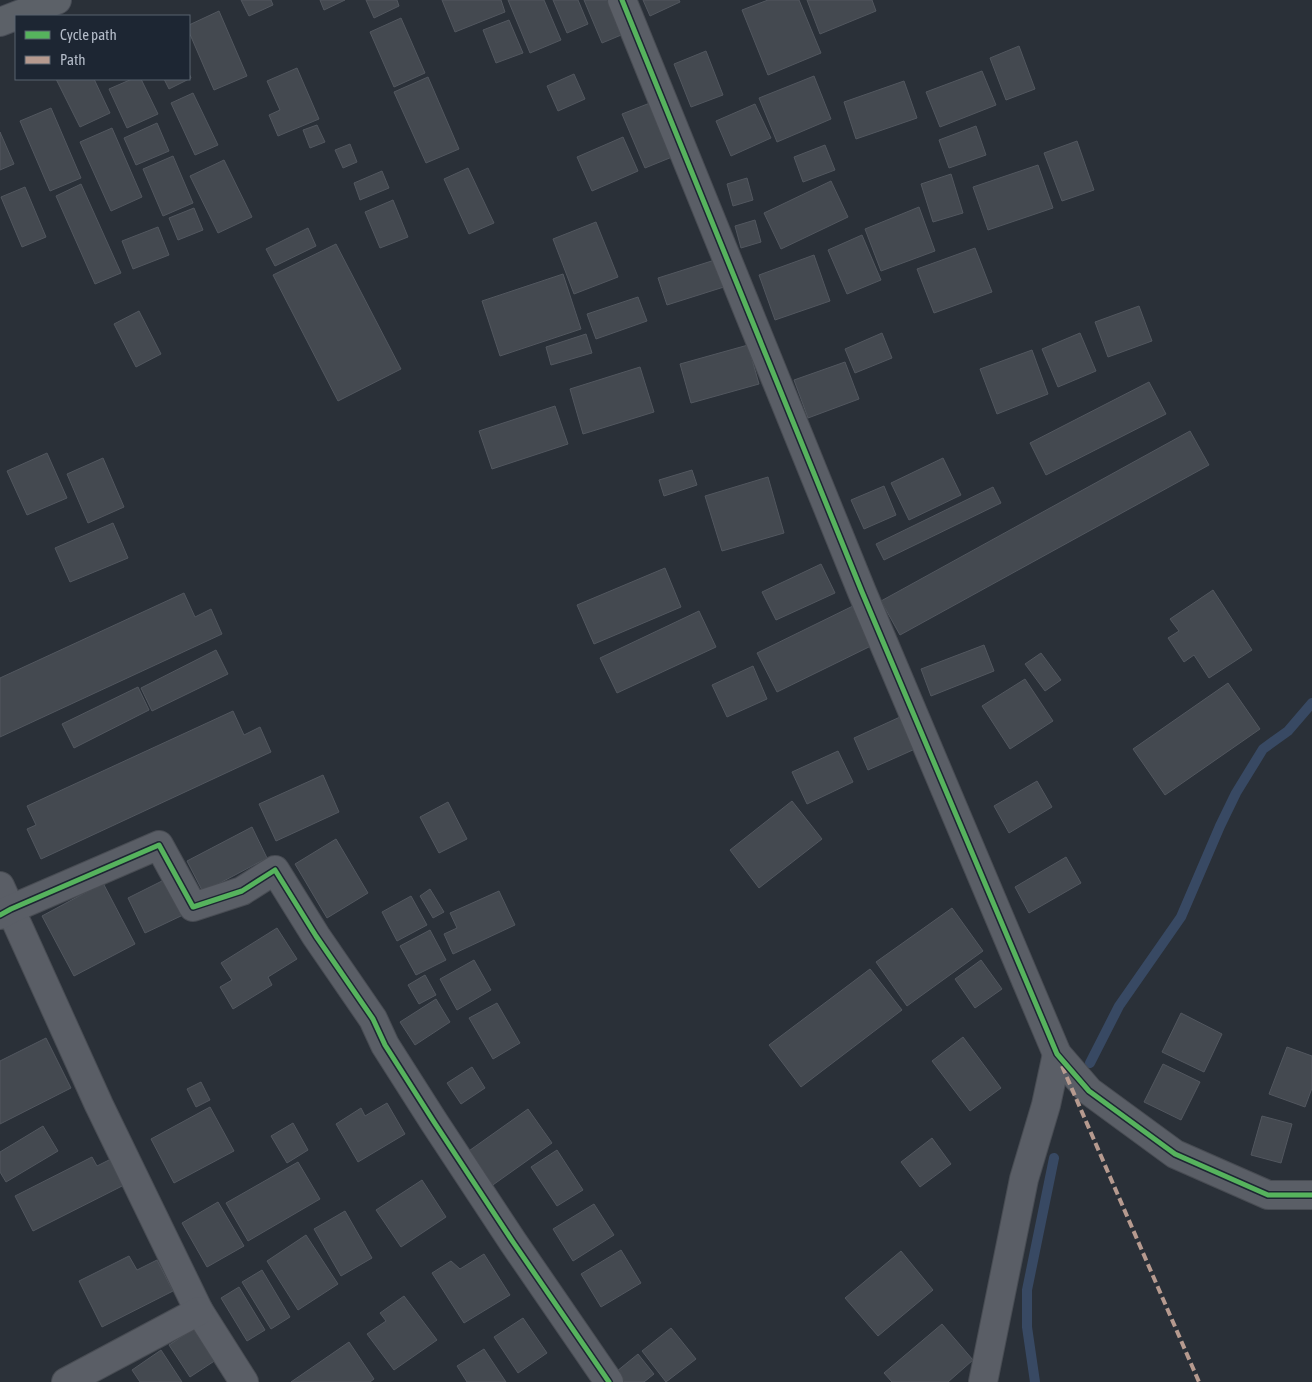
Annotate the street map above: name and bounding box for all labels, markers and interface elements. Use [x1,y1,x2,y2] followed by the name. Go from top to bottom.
[15,15,190,80] legend
[60,26,117,43] text: Cycle path
[60,51,86,68] text: Path

